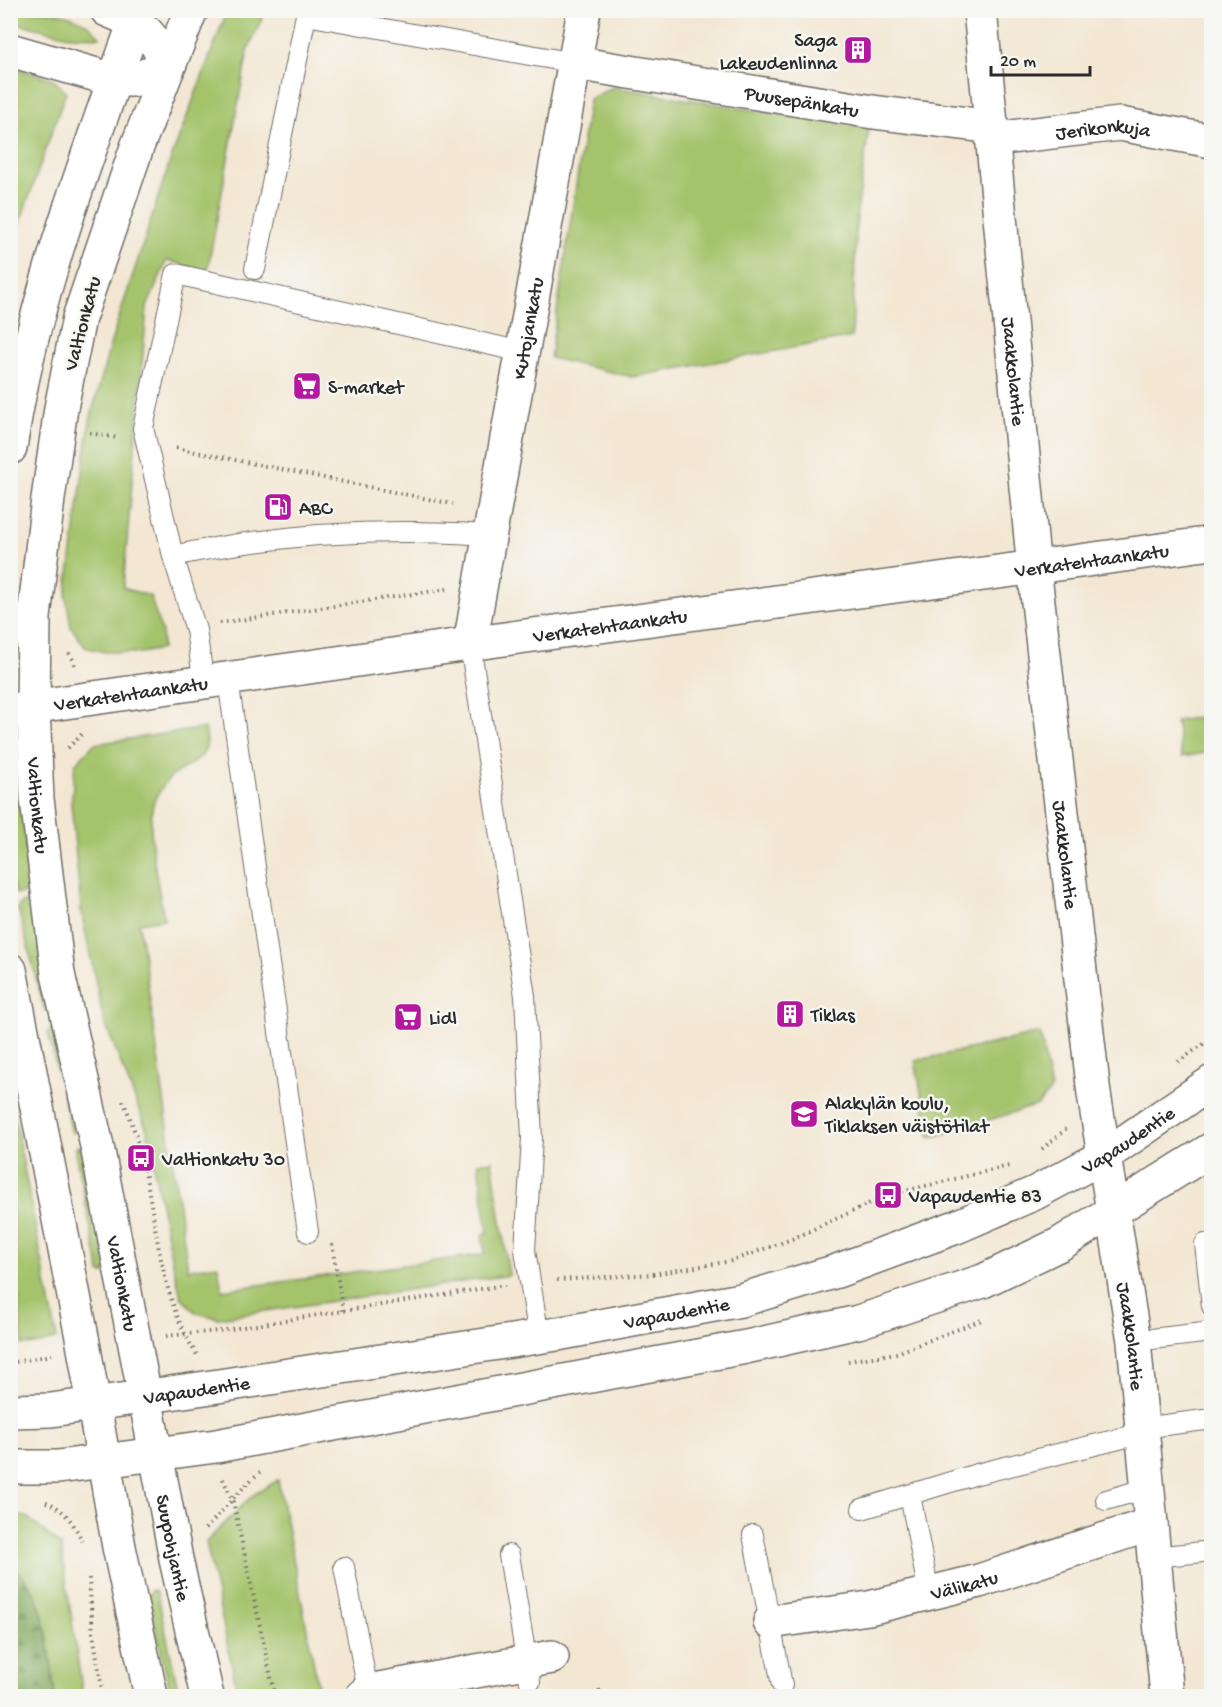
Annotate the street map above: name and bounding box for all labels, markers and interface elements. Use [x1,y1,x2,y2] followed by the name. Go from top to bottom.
[720,31,838,77] place label: Saga Lakeudenlinna
[842,34,874,66] building icon: Saga Lakeudenlinna
[991,39,1090,77] scale bar
[1000,52,1036,73] text: 20 m
[742,83,861,125] street label: Puusepänkatu
[1054,115,1153,147] street label: Jerikonkuja
[61,274,108,374] street label: Valtionkatu
[510,275,551,381] street label: Kutojankatu
[995,316,1028,428] street label: Jaakkolantie
[291,370,323,402] supermarket icon: S-market
[328,378,405,401] place label: S-market
[262,491,294,523] fuel station icon: ABC
[299,499,333,522] place label: ABC
[1013,541,1171,585] street label: Verkatehtaankatu
[531,606,690,650] street label: Verkatehtaankatu
[52,674,210,719] street label: Verkatehtaankatu
[20,756,52,856] street label: Valtionkatu
[1046,800,1081,911] street label: Jaakkolantie
[774,998,806,1030] building icon: Tiklas
[392,1001,424,1033] supermarket icon: Lidl
[810,1006,855,1029] place label: Tiklas
[429,1009,457,1032] place label: Lidl
[824,1094,990,1140] place label: Alakylän koulu, Tiklaksen väistötilat
[788,1098,820,1130] school or university icon: Alakylän koulu, Tiklaksen väistötilat
[1078,1103,1181,1181] street label: Vapaudentie
[125,1142,157,1174] bus stop icon: Valtionkatu 30
[161,1150,285,1173] place label: Valtionkatu 30
[872,1179,904,1211] bus stop icon: Vapaudentie 83
[908,1187,1042,1210] place label: Vapaudentie 83
[99,1233,140,1334] street label: Valtionkatu
[1110,1281,1147,1392] street label: Jaakkolantie
[621,1294,732,1337] street label: Vapaudentie
[141,1373,252,1412] street label: Vapaudentie
[149,1493,193,1605] street label: Suupohjantie
[928,1567,1002,1608] street label: Välikatu

